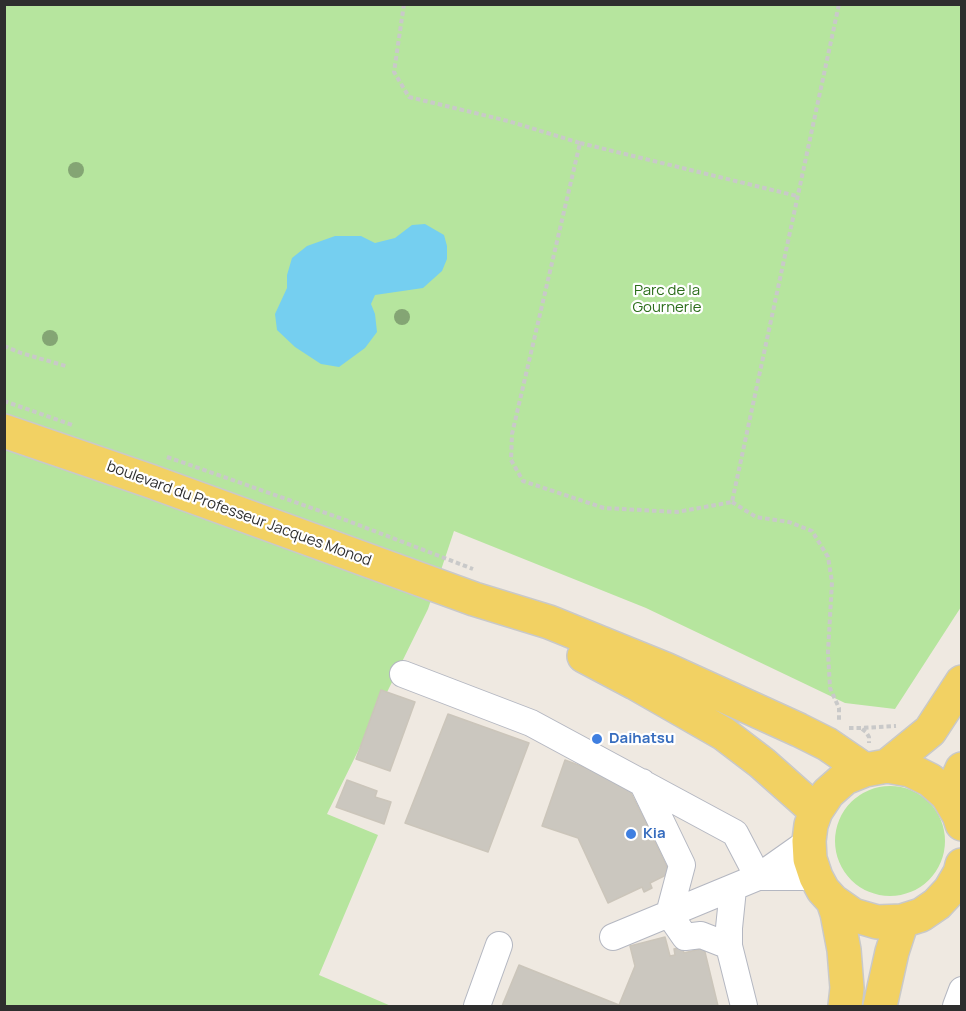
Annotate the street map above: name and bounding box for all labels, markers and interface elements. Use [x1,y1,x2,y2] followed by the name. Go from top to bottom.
[632,282,702,317] park label: Parc de la Gournerie
[104,458,374,570] street label: boulevard du Professeur Jacques Monod
[609,730,674,748] place label: Daihatsu
[590,732,604,746] marker: Daihatsu
[643,825,666,843] place label: Kia
[624,827,638,841] marker: Kia

